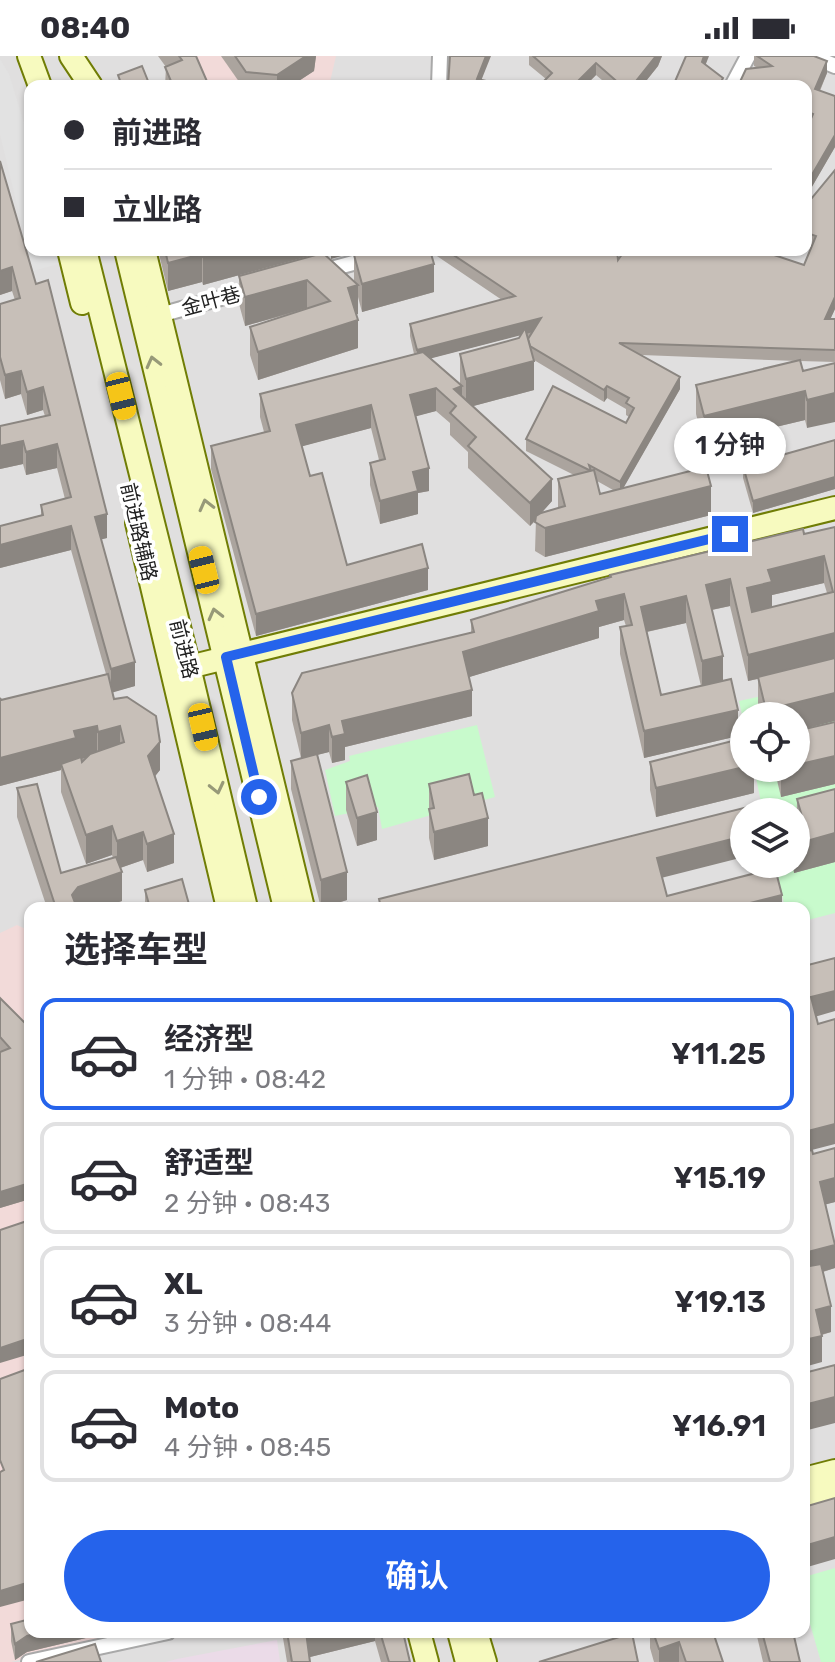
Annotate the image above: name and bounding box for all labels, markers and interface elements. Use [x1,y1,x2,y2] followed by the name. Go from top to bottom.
[40,10,130,46] text: 08:40
[112,115,202,151] text: 前进路
[112,192,202,228] text: 立业路
[179,282,243,320] street label: 金叶巷
[146,355,163,369] one-way arrow
[104,370,138,422] car
[674,418,786,474] callout: 1 分钟
[695,430,765,461] text: 1 分钟
[116,481,162,583] street label: 前进路辅路
[199,499,216,513] one-way arrow
[712,516,748,552] route end
[187,544,221,596] car
[208,608,225,622] one-way arrow
[165,617,203,681] street label: 前进路
[186,701,220,753] car
[730,702,810,878] map controls
[730,702,810,782] button: locate
[241,779,277,815] route start
[208,780,225,794] one-way arrow
[730,798,810,878] button: layers
[64,928,208,971] text: 选择车型
[68,1018,140,1090] icon: car
[164,1021,254,1057] text: 经济型
[671,1036,766,1072] text: ¥11.25
[164,1064,326,1095] text: 1 分钟 · 08:42
[68,1142,140,1214] icon: car
[164,1145,254,1181] text: 舒适型
[673,1160,766,1196] text: ¥15.19
[164,1188,330,1219] text: 2 分钟 · 08:43
[68,1266,140,1338] icon: car
[164,1266,203,1302] text: XL
[674,1284,766,1320] text: ¥19.13
[164,1308,331,1339] text: 3 分钟 · 08:44
[68,1390,140,1462] icon: car
[164,1390,239,1426] text: Moto
[672,1408,766,1444] text: ¥16.91
[164,1432,331,1463] text: 4 分钟 · 08:45
[64,1530,770,1622] button: 确认

